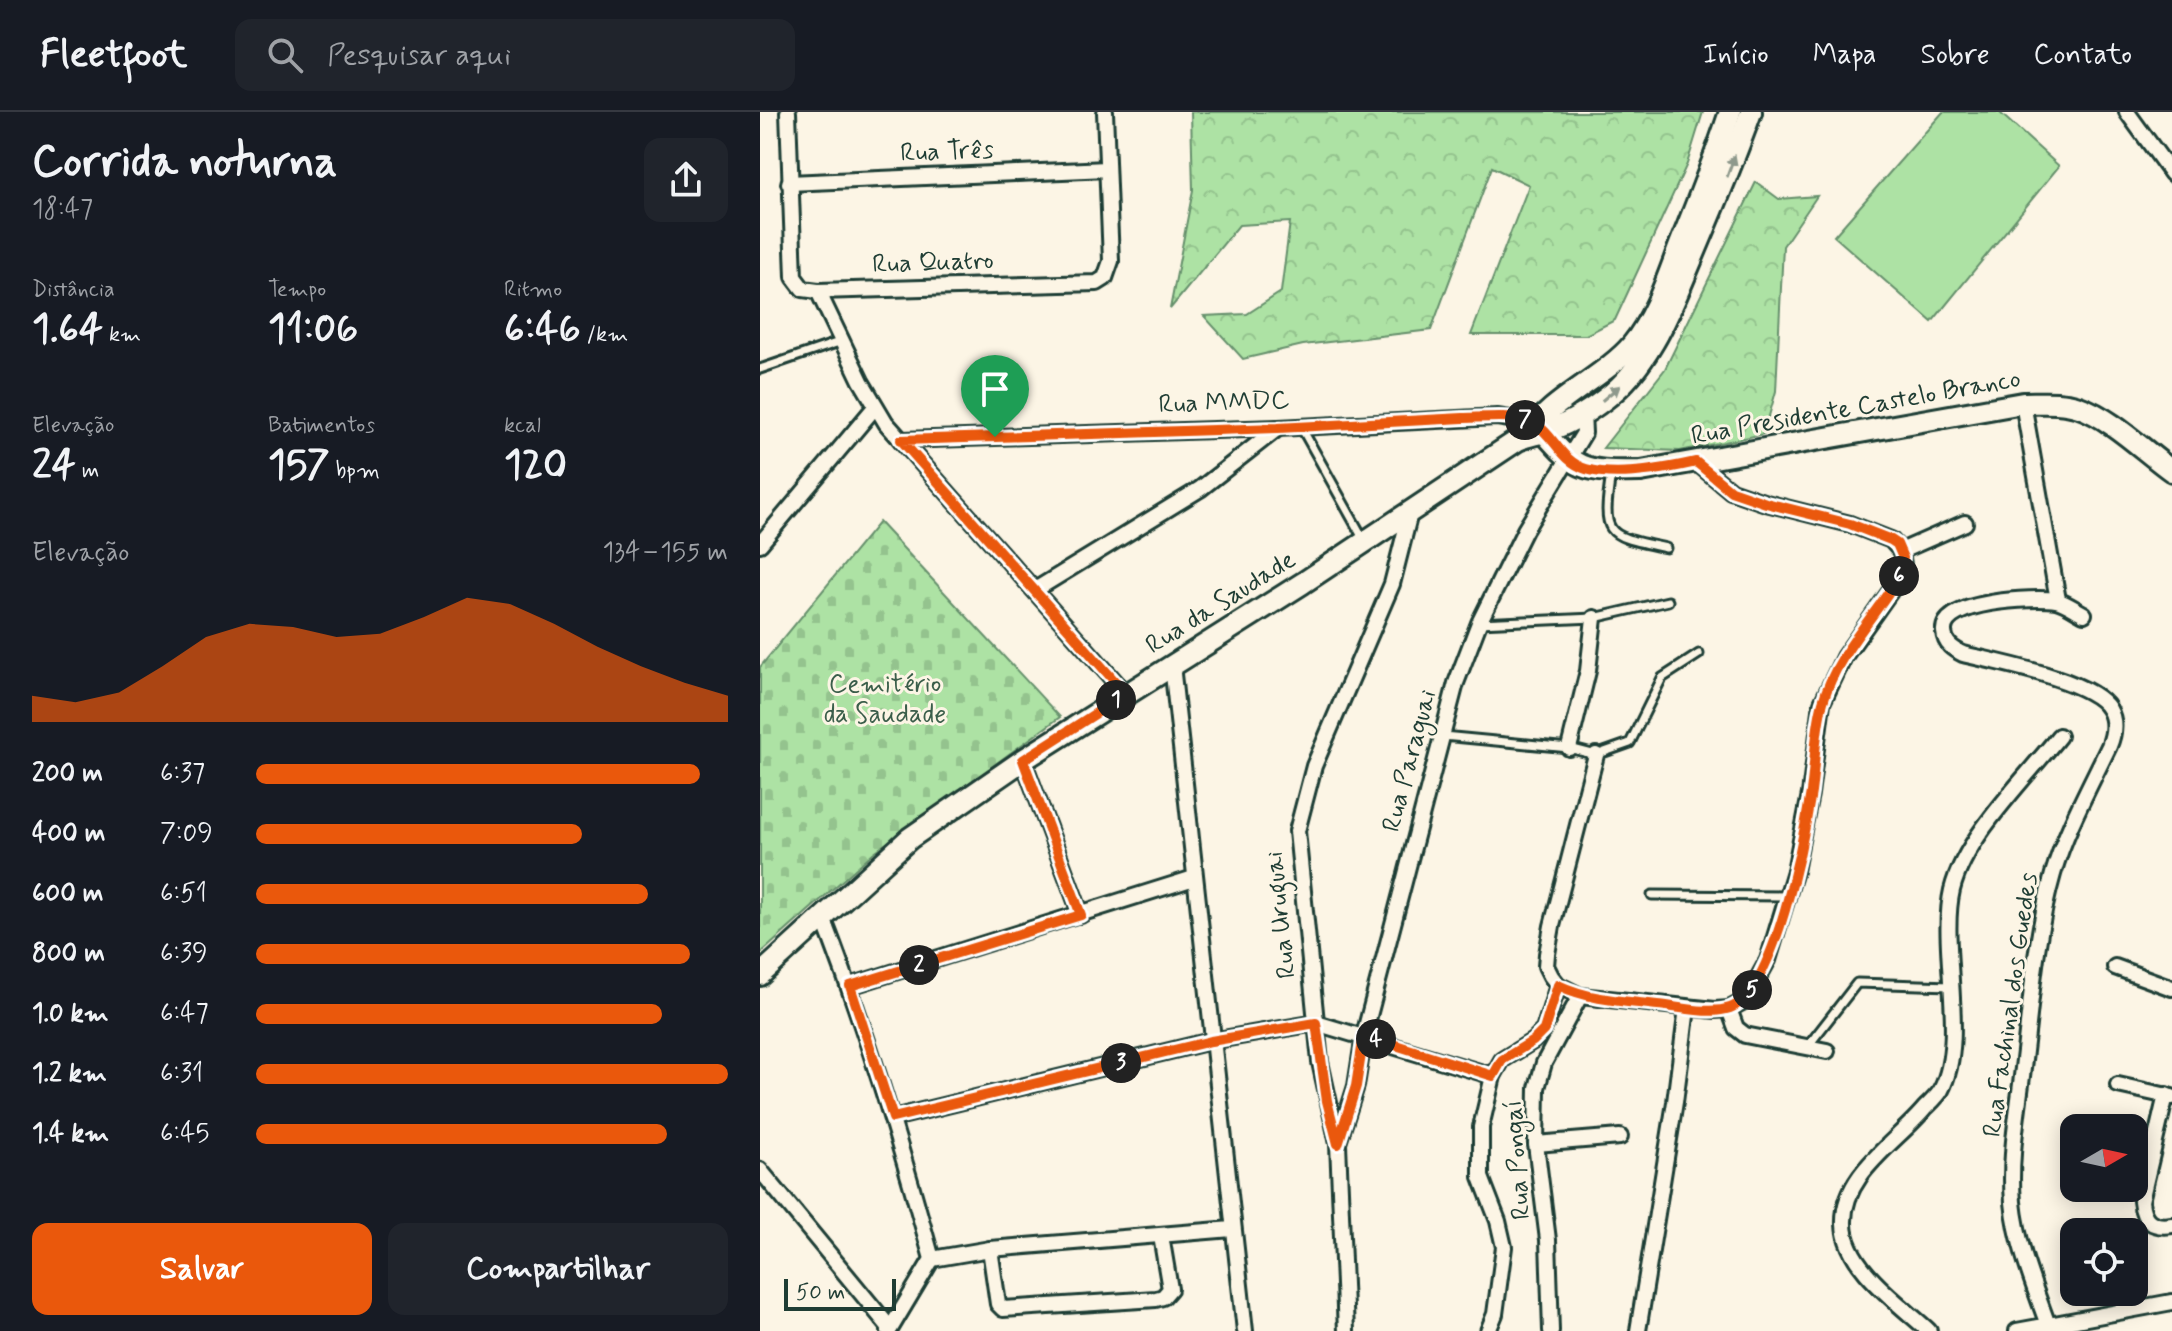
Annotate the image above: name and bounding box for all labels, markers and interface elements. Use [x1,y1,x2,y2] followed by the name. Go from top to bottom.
[235,19,795,91] search box
[40,31,187,80] text: Fleetfoot
[263,33,307,77] icon: search
[327,36,511,75] text: Pesquisar aqui
[1703,37,1769,74] text: Início
[1813,37,1876,74] text: Mapa
[1920,37,1990,74] text: Sobre
[2034,37,2132,74] text: Contato
[900,133,994,171] street label: Rua Três
[32,134,337,192] text: Corrida noturna
[644,138,728,222] button: share
[1726,154,1738,178] one-way arrow
[32,193,93,227] text: 18:47
[872,244,994,282] street label: Rua Quatro
[32,276,115,304] text: Distância
[268,276,326,304] text: Tempo
[504,276,562,304] text: Ritmo
[32,304,103,356] text: 1.64
[268,304,358,356] text: 11:06
[504,304,581,356] text: 6:46
[103,321,141,349] text: km
[581,321,628,349] text: /km
[961,355,1029,437] pin
[1688,362,2024,454] street label: Rua Presidente Castelo Branco
[973,367,1017,411] icon: arrive
[1158,384,1290,422] street label: Rua MMDC
[1601,385,1621,402] one-way arrow
[1505,400,1545,440] pin: 7
[1518,406,1532,434] text: 7
[32,412,114,440] text: Elevação
[268,412,375,440] text: Batimentos
[504,412,541,440] text: kcal
[32,440,76,492] text: 24
[268,440,330,492] text: 157
[504,440,567,492] text: 120
[76,457,99,485] text: m
[330,457,380,485] text: bpm
[32,536,129,570] text: Elevação
[602,536,728,570] text: 134–155 m
[1140,543,1303,663] street label: Rua da Saudade
[1879,556,1919,596] pin: 6
[1893,562,1905,590] text: 6
[824,668,946,732] park label: Cemitério da Saudade
[1096,680,1136,720] pin: 1
[1111,686,1121,714] text: 1
[1375,686,1447,836] street label: Rua Paraguai
[32,757,103,791] text: 200 m
[160,757,205,791] text: 6:37
[32,817,105,851] text: 400 m
[160,817,213,851] text: 7:09
[1257,849,1308,980] street label: Rua Uruguai
[1976,871,2046,1139] street label: Rua Fachinal dos Guedes
[32,877,104,911] text: 600 m
[160,877,207,911] text: 6:51
[32,937,105,971] text: 800 m
[160,937,208,971] text: 6:39
[899,945,939,985] pin: 2
[914,951,924,979] text: 2
[1732,970,1772,1010] pin: 5
[1745,976,1759,1004] text: 5
[32,997,109,1031] text: 1.0 km
[160,997,208,1031] text: 6:47
[1356,1019,1396,1059] pin: 4
[1370,1025,1382,1053] text: 4
[1101,1043,1141,1083] pin: 3
[1116,1049,1126,1077] text: 3
[32,1057,107,1091] text: 1.2 km
[160,1057,203,1091] text: 6:31
[1497,1099,1541,1221] street label: Rua Pongaí
[2060,1114,2148,1202] north arrow
[2060,1114,2148,1306] map controls
[32,1117,109,1151] text: 1.4 km
[160,1117,209,1151] text: 6:45
[2060,1218,2148,1306] button: locate
[32,1223,372,1315] button: Salvar
[388,1223,728,1315] button: Compartilhar
[784,1275,896,1311] scale bar
[796,1279,845,1307] text: 50 m

